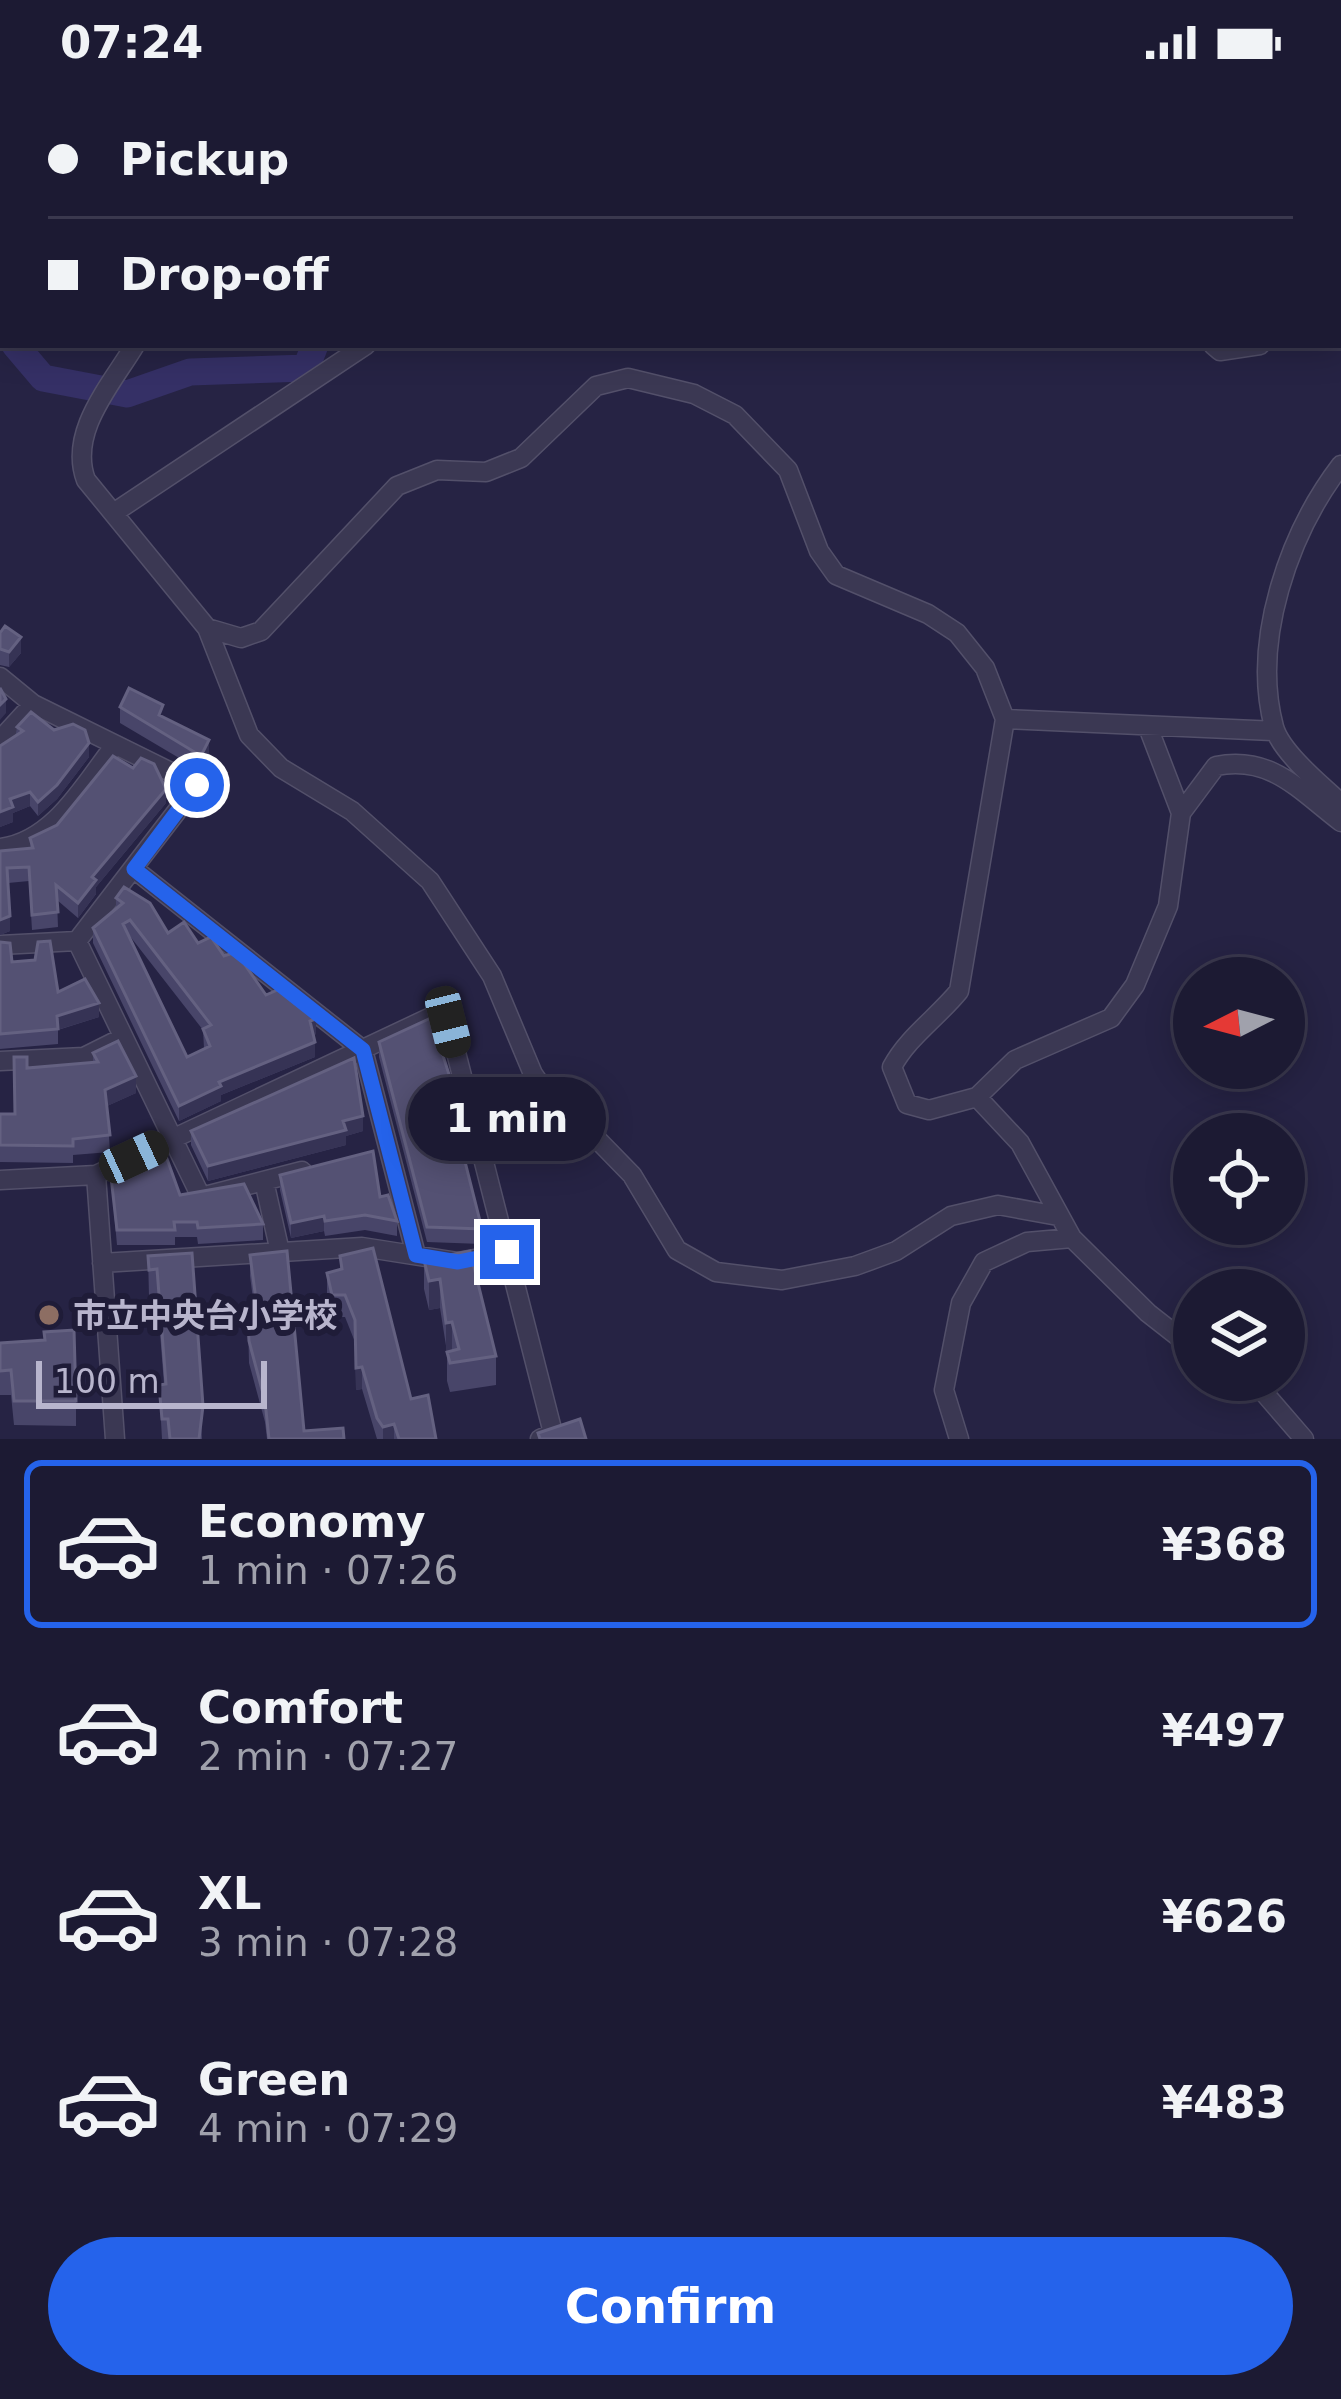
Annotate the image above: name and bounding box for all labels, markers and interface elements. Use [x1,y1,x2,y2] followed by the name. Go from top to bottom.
[60,16,203,69] text: 07:24
[120,133,289,186] text: Pickup
[120,248,329,301] text: Drop-off
[170,758,224,812] route start
[1173,957,1305,1089] north arrow
[1173,957,1305,1401] map controls
[422,983,474,1061] car
[408,1078,606,1162] callout: 1 min
[446,1096,568,1141] text: 1 min
[1173,1113,1305,1245] button: locate
[94,1125,174,1189] car
[480,1225,534,1279] route end
[1173,1269,1305,1401] button: layers
[73,1296,337,1335] place label: 市立中央台小学校
[36,1302,62,1328] marker: 市立中央台小学校
[36,1355,267,1408] scale bar
[54,1362,160,1401] text: 100 m
[54,1490,162,1598] icon: car
[198,1495,426,1548] text: Economy
[1162,1518,1287,1571] text: ¥368
[198,1548,458,1593] text: 1 min · 07:26
[54,1676,162,1784] icon: car
[198,1681,403,1734] text: Comfort
[1162,1704,1287,1757] text: ¥497
[198,1734,458,1779] text: 2 min · 07:27
[54,1862,162,1970] icon: car
[198,1867,261,1920] text: XL
[1162,1890,1287,1943] text: ¥626
[198,1920,458,1965] text: 3 min · 07:28
[54,2048,162,2156] icon: car
[198,2053,350,2106] text: Green
[1162,2076,1287,2129] text: ¥483
[198,2106,458,2151] text: 4 min · 07:29
[48,2237,1293,2375] button: Confirm

